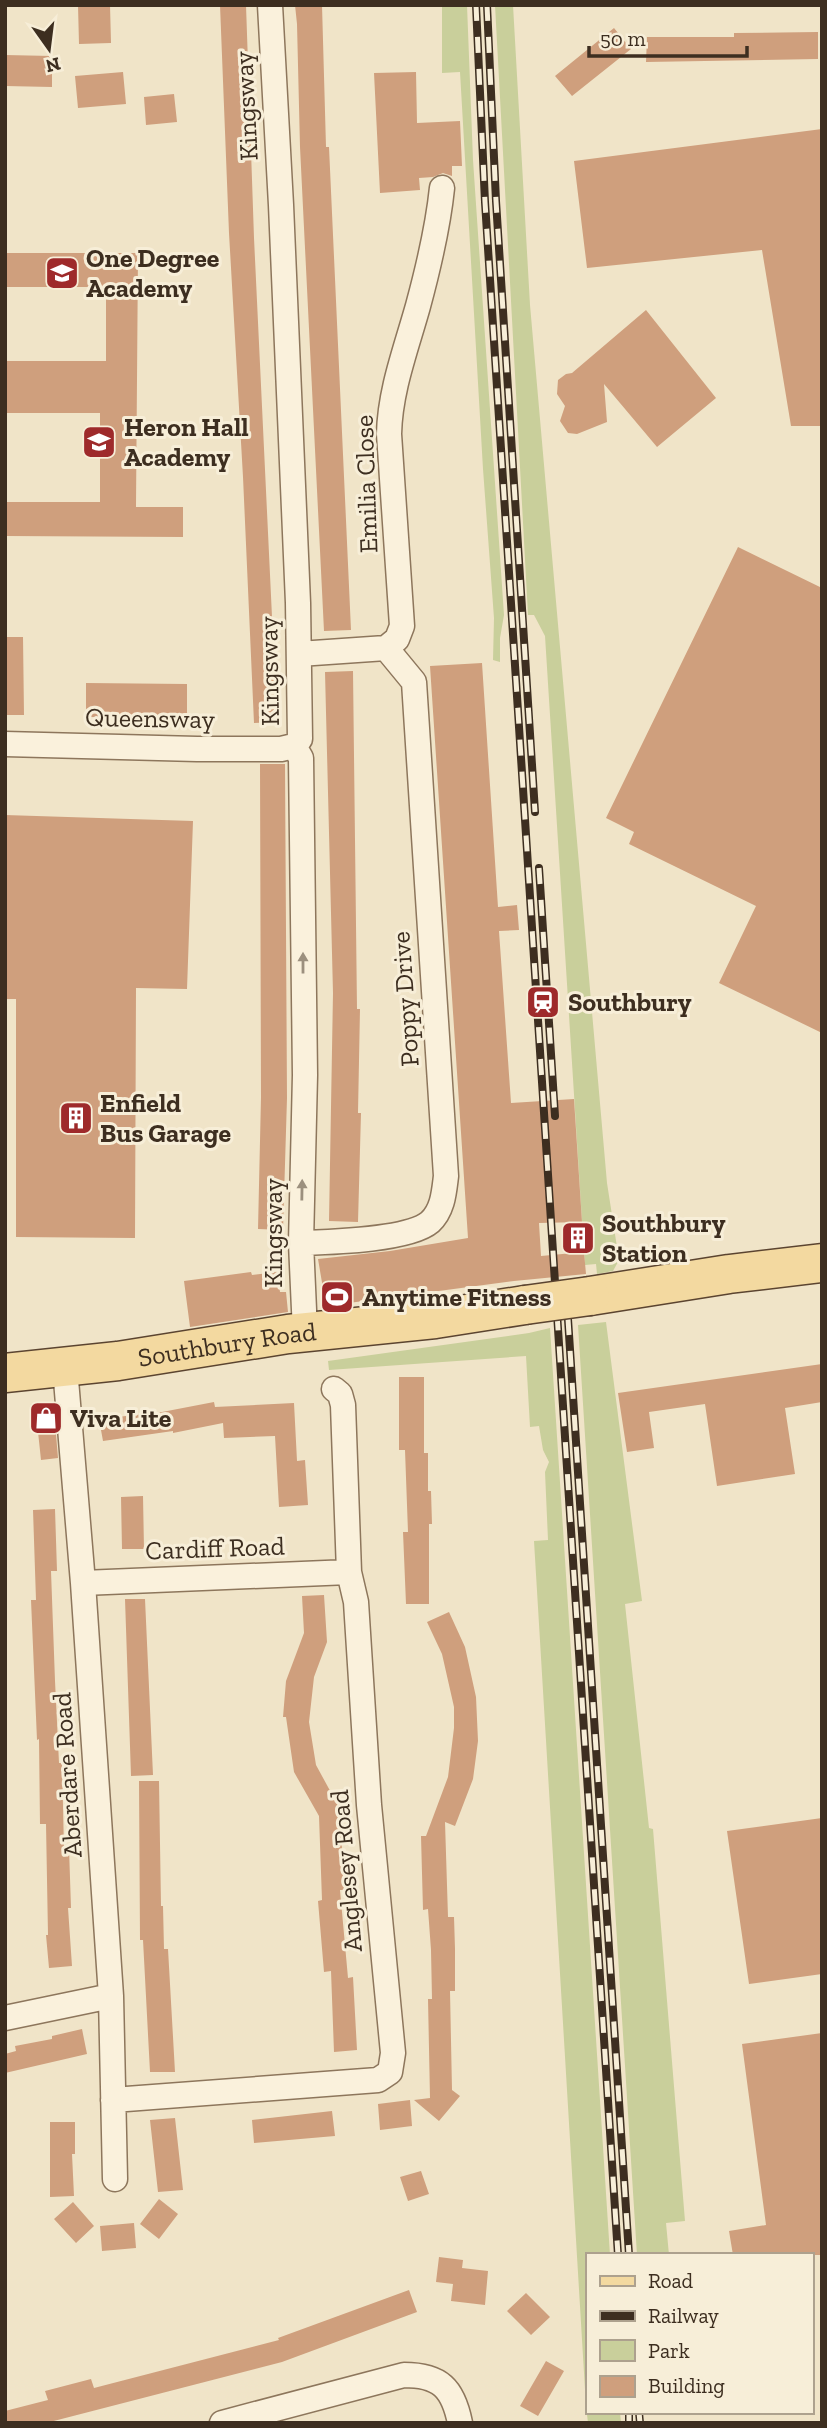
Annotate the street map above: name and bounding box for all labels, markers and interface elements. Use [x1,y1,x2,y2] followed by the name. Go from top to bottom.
[14,14,84,84] north arrow
[589,14,746,58] scale bar
[600,26,646,51] text: 50 m
[227,50,265,162] street label: Kingsway
[43,52,63,78] text: N
[86,242,220,304] place label: One Degree Academy
[43,254,81,292] school or university icon: One Degree Academy
[124,411,249,473] place label: Heron Hall Academy
[348,414,384,554] street label: Emilia Close
[80,423,118,461] school or university icon: Heron Hall Academy
[252,615,286,726] street label: Kingsway
[85,701,216,735] street label: Queensway
[384,930,426,1068] street label: Poppy Drive
[297,952,308,974] one-way arrow
[524,983,562,1021] station icon: Southbury
[568,986,692,1018] place label: Southbury
[100,1087,231,1149] place label: Enfield Bus Garage
[57,1099,95,1137] building icon: Enfield Bus Garage
[257,1177,289,1288] street label: Kingsway
[297,1179,308,1201] one-way arrow
[602,1207,726,1269] place label: Southbury Station
[559,1219,597,1257] building icon: Southbury Station
[318,1278,356,1316] sports icon: Anytime Fitness
[362,1281,552,1313] place label: Anytime Fitness
[136,1315,318,1374] street label: Southbury Road
[27,1399,65,1437] shop icon: Viva Lite
[70,1402,172,1434] place label: Viva Lite
[145,1530,285,1566] street label: Cardiff Road
[45,1691,89,1859] street label: Aberdare Road
[323,1789,369,1953] street label: Anglesey Road
[586,2253,813,2414] legend
[648,2268,694,2293] text: Road
[648,2303,719,2328] text: Railway
[648,2338,690,2363] text: Park
[648,2373,725,2398] text: Building

